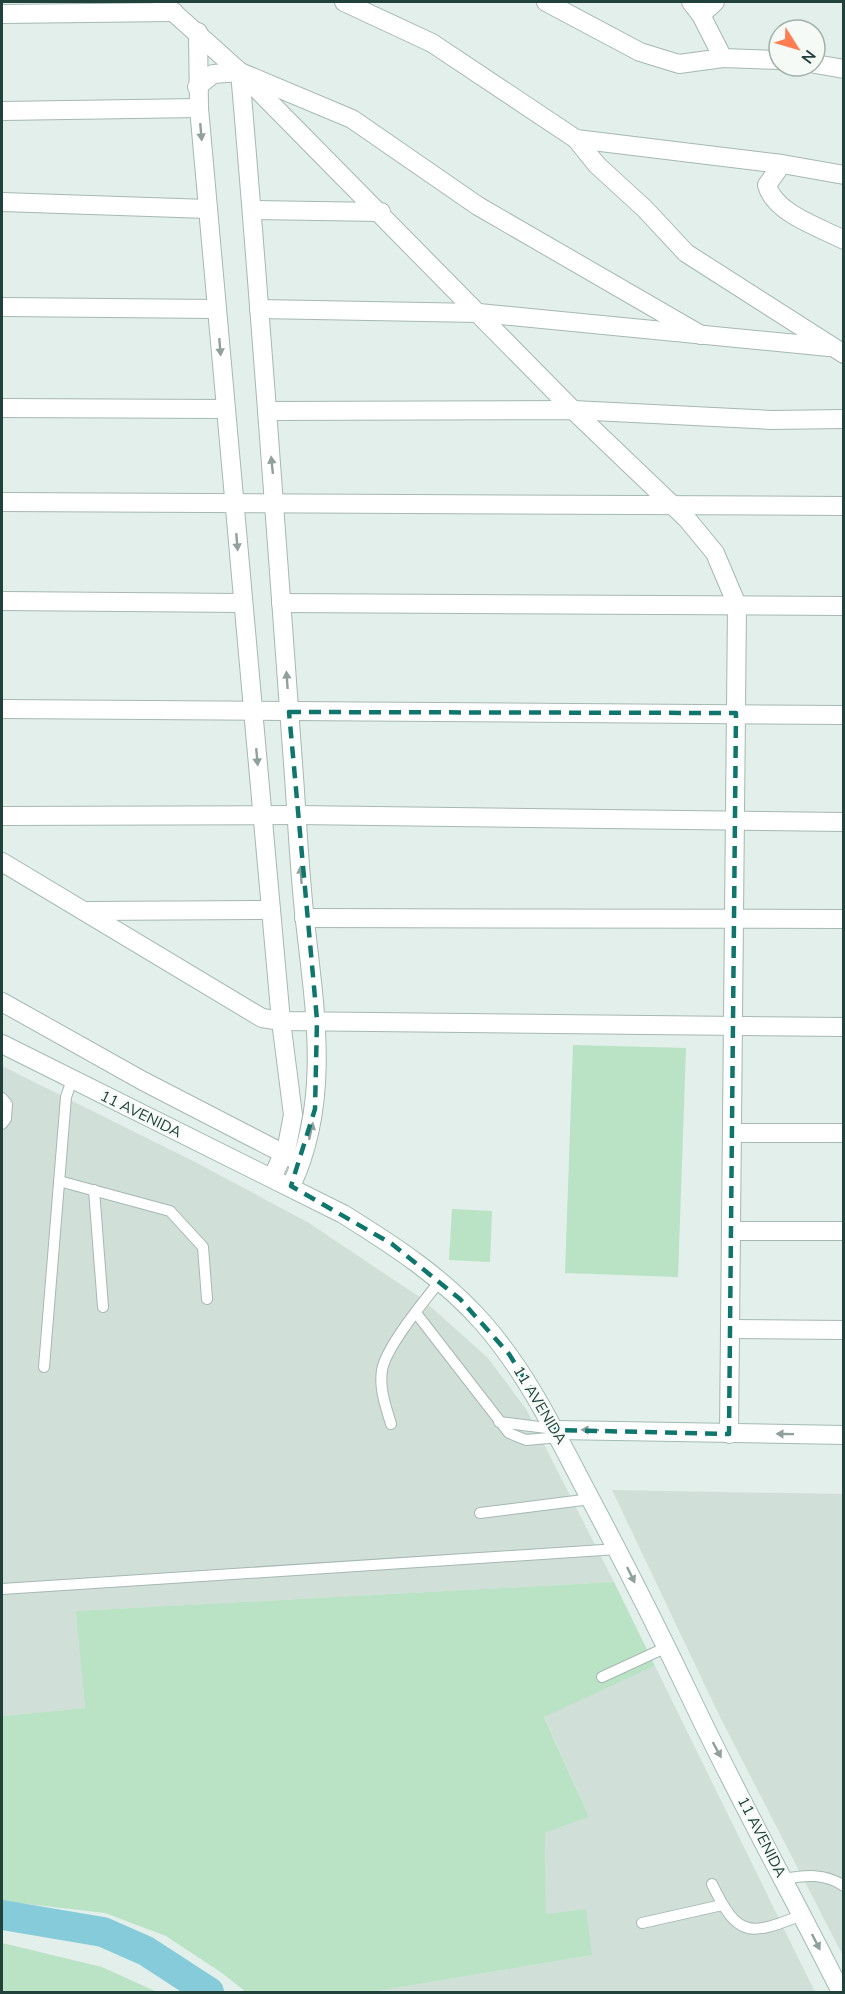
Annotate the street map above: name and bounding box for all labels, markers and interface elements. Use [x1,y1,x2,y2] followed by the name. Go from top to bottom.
[767,18,827,78] north arrow
[796,45,821,68] text: N
[196,123,206,142] one-way arrow
[215,338,225,357] one-way arrow
[267,455,277,474] one-way arrow
[232,532,242,551] one-way arrow
[282,671,292,690] one-way arrow
[252,747,262,766] one-way arrow
[296,865,306,884] one-way arrow
[97,1086,185,1142] street label: 11 AVENIDA
[306,1122,316,1140] one-way arrow
[509,1362,571,1448] street label: 11 AVENIDA
[581,1426,600,1435] one-way arrow
[776,1430,795,1439] one-way arrow
[626,1566,636,1584] one-way arrow
[712,1742,722,1759] one-way arrow
[733,1793,791,1881] street label: 11 AVENIDA
[811,1934,821,1951] one-way arrow

